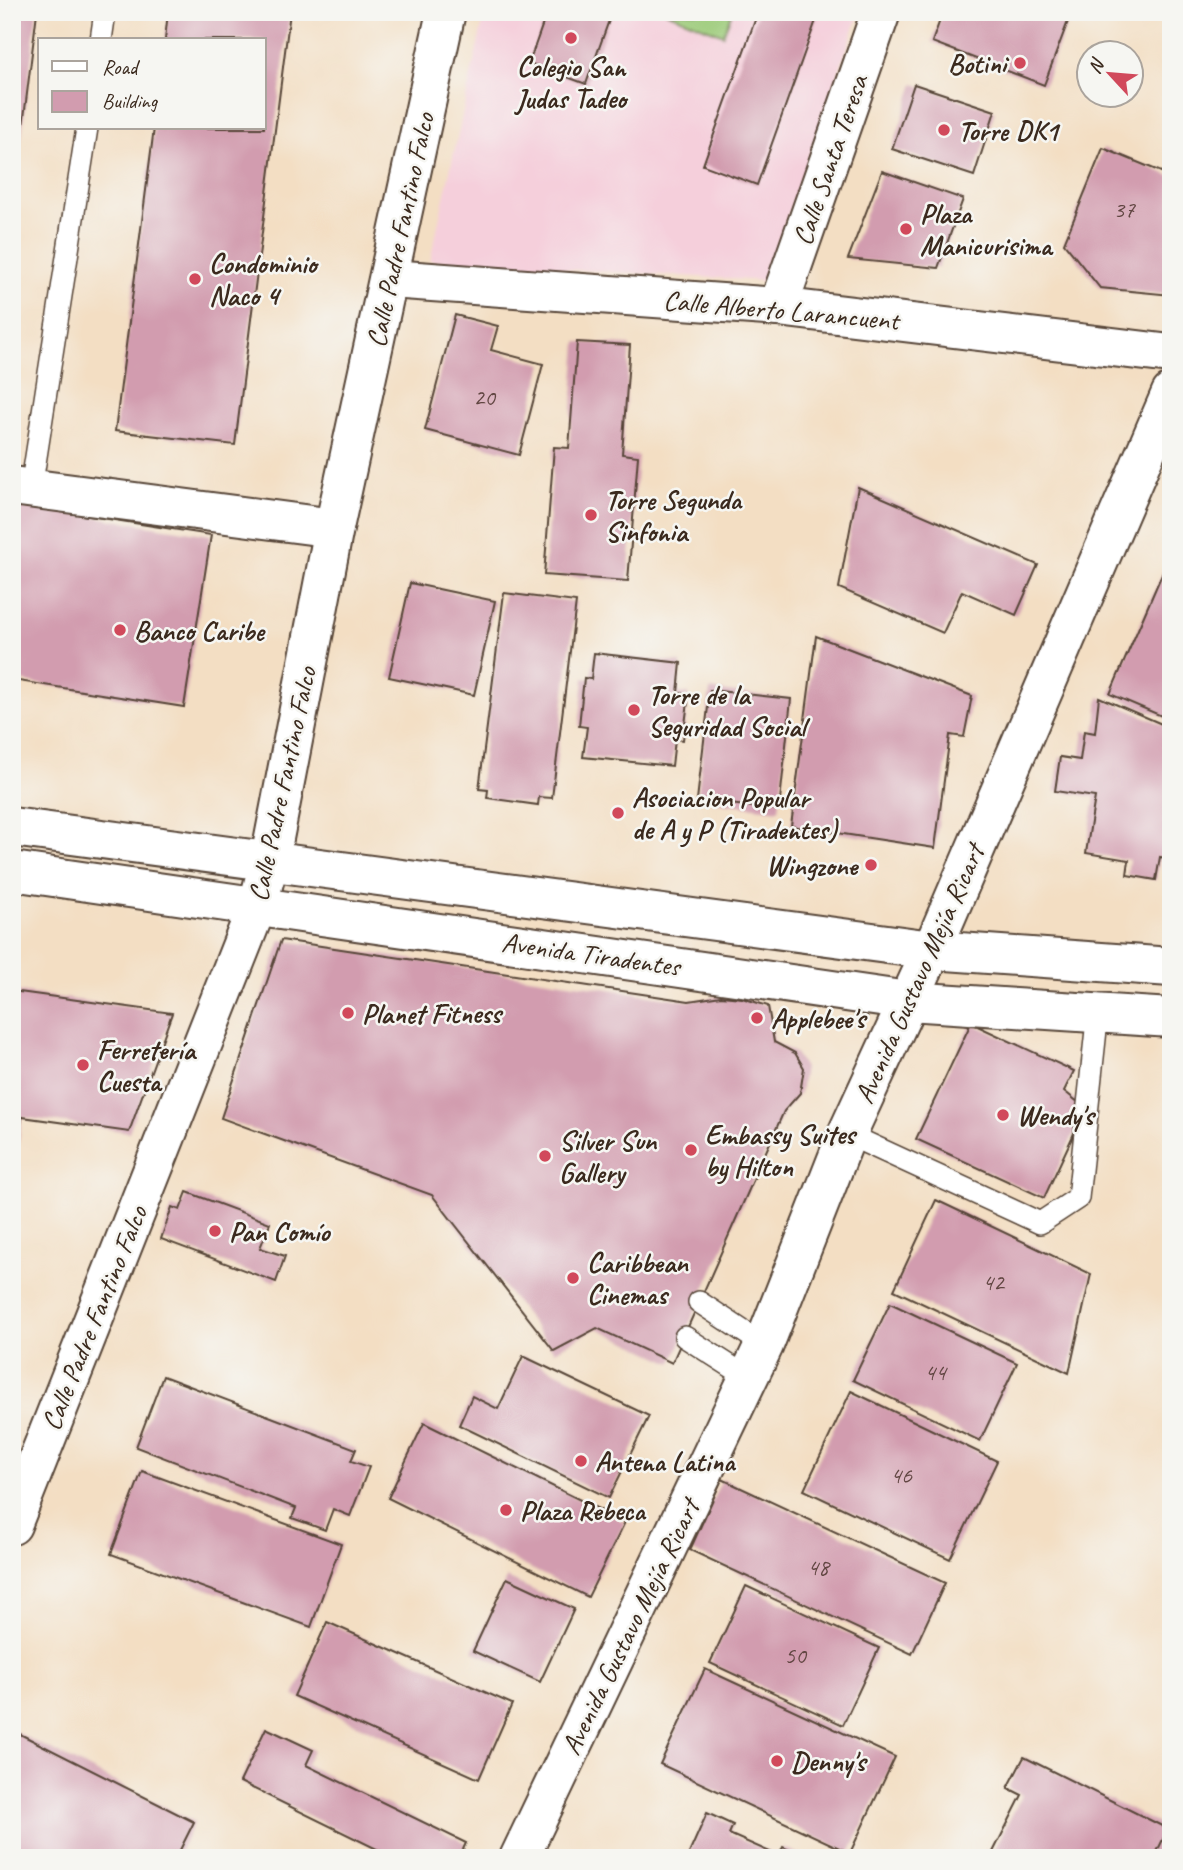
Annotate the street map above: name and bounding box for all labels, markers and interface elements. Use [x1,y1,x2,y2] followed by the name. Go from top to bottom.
[563,30,579,46] marker: Colegio San Judas Tadeo
[38,38,266,130] legend
[1074,38,1144,108] north arrow
[948,46,1009,81] place label: Botini
[514,49,629,116] place label: Colegio San Judas Tadeo
[102,54,141,80] text: Road
[1082,54,1110,78] text: N
[1012,55,1028,71] marker: Botini
[785,69,876,250] street label: Calle Santa Teresa
[102,88,159,114] text: Building
[358,108,442,350] street label: Calle Padre Fantino Falco
[958,113,1061,148] place label: Torre DK1
[936,122,952,138] marker: Torre DK1
[1113,194,1136,224] house number: 37
[920,196,1054,263] place label: Plaza Manicurisima
[898,221,914,237] marker: Plaza Manicurisima
[209,246,319,313] place label: Condominio Naco 4
[187,271,203,287] marker: Condominio Naco 4
[662,282,903,338] street label: Calle Alberto Larancuent
[473,382,497,412] house number: 20
[605,482,744,549] place label: Torre Segunda Sinfonia
[583,507,599,523] marker: Torre Segunda Sinfonia
[134,613,266,648] place label: Banco Caribe
[112,622,128,638] marker: Banco Caribe
[240,662,324,904] street label: Calle Padre Fantino Falco
[648,677,811,744] place label: Torre de la Seguridad Social
[626,702,642,718] marker: Torre de la Seguridad Social
[632,780,839,848] place label: Asociacion Popular de A y P (Tiradentes)
[610,805,626,821] marker: Asociacion Popular de A y P (Tiradentes)
[846,836,993,1109] street label: Avenida Gustavo Mejía Ricart
[766,848,860,883] place label: Wingzone
[863,857,879,873] marker: Wingzone
[500,924,685,984] street label: Avenida Tiradentes
[362,996,504,1031] place label: Planet Fitness
[771,1001,868,1036] place label: Applebee's
[340,1005,356,1021] marker: Planet Fitness
[749,1010,765,1026] marker: Applebee's
[97,1032,197,1099] place label: Ferretería Cuesta
[75,1057,91,1073] marker: Ferretería Cuesta
[1017,1098,1097,1133] place label: Wendy's
[995,1107,1011,1123] marker: Wendy's
[705,1117,858,1185] place label: Embassy Suites by Hilton
[559,1123,658,1190] place label: Silver Sun Gallery
[683,1142,699,1158] marker: Embassy Suites by Hilton
[537,1148,553,1164] marker: Silver Sun Gallery
[33,1199,156,1435] street label: Calle Padre Fantino Falco
[229,1214,331,1249] place label: Pan Comío
[207,1223,223,1239] marker: Pan Comío
[587,1245,689,1312] place label: Caribbean Cinemas
[982,1267,1006,1297] house number: 42
[565,1270,581,1286] marker: Caribbean Cinemas
[924,1357,948,1387] house number: 44
[595,1444,737,1479] place label: Antena Latina
[573,1453,589,1469] marker: Antena Latina
[890,1460,913,1490] house number: 46
[553,1490,709,1760] street label: Avenida Gustavo Mejía Ricart
[520,1493,647,1528] place label: Plaza Rebeca
[498,1502,514,1518] marker: Plaza Rebeca
[807,1552,831,1582] house number: 48
[784,1640,808,1670] house number: 50
[791,1744,869,1779] place label: Denny's
[769,1753,785,1769] marker: Denny's

